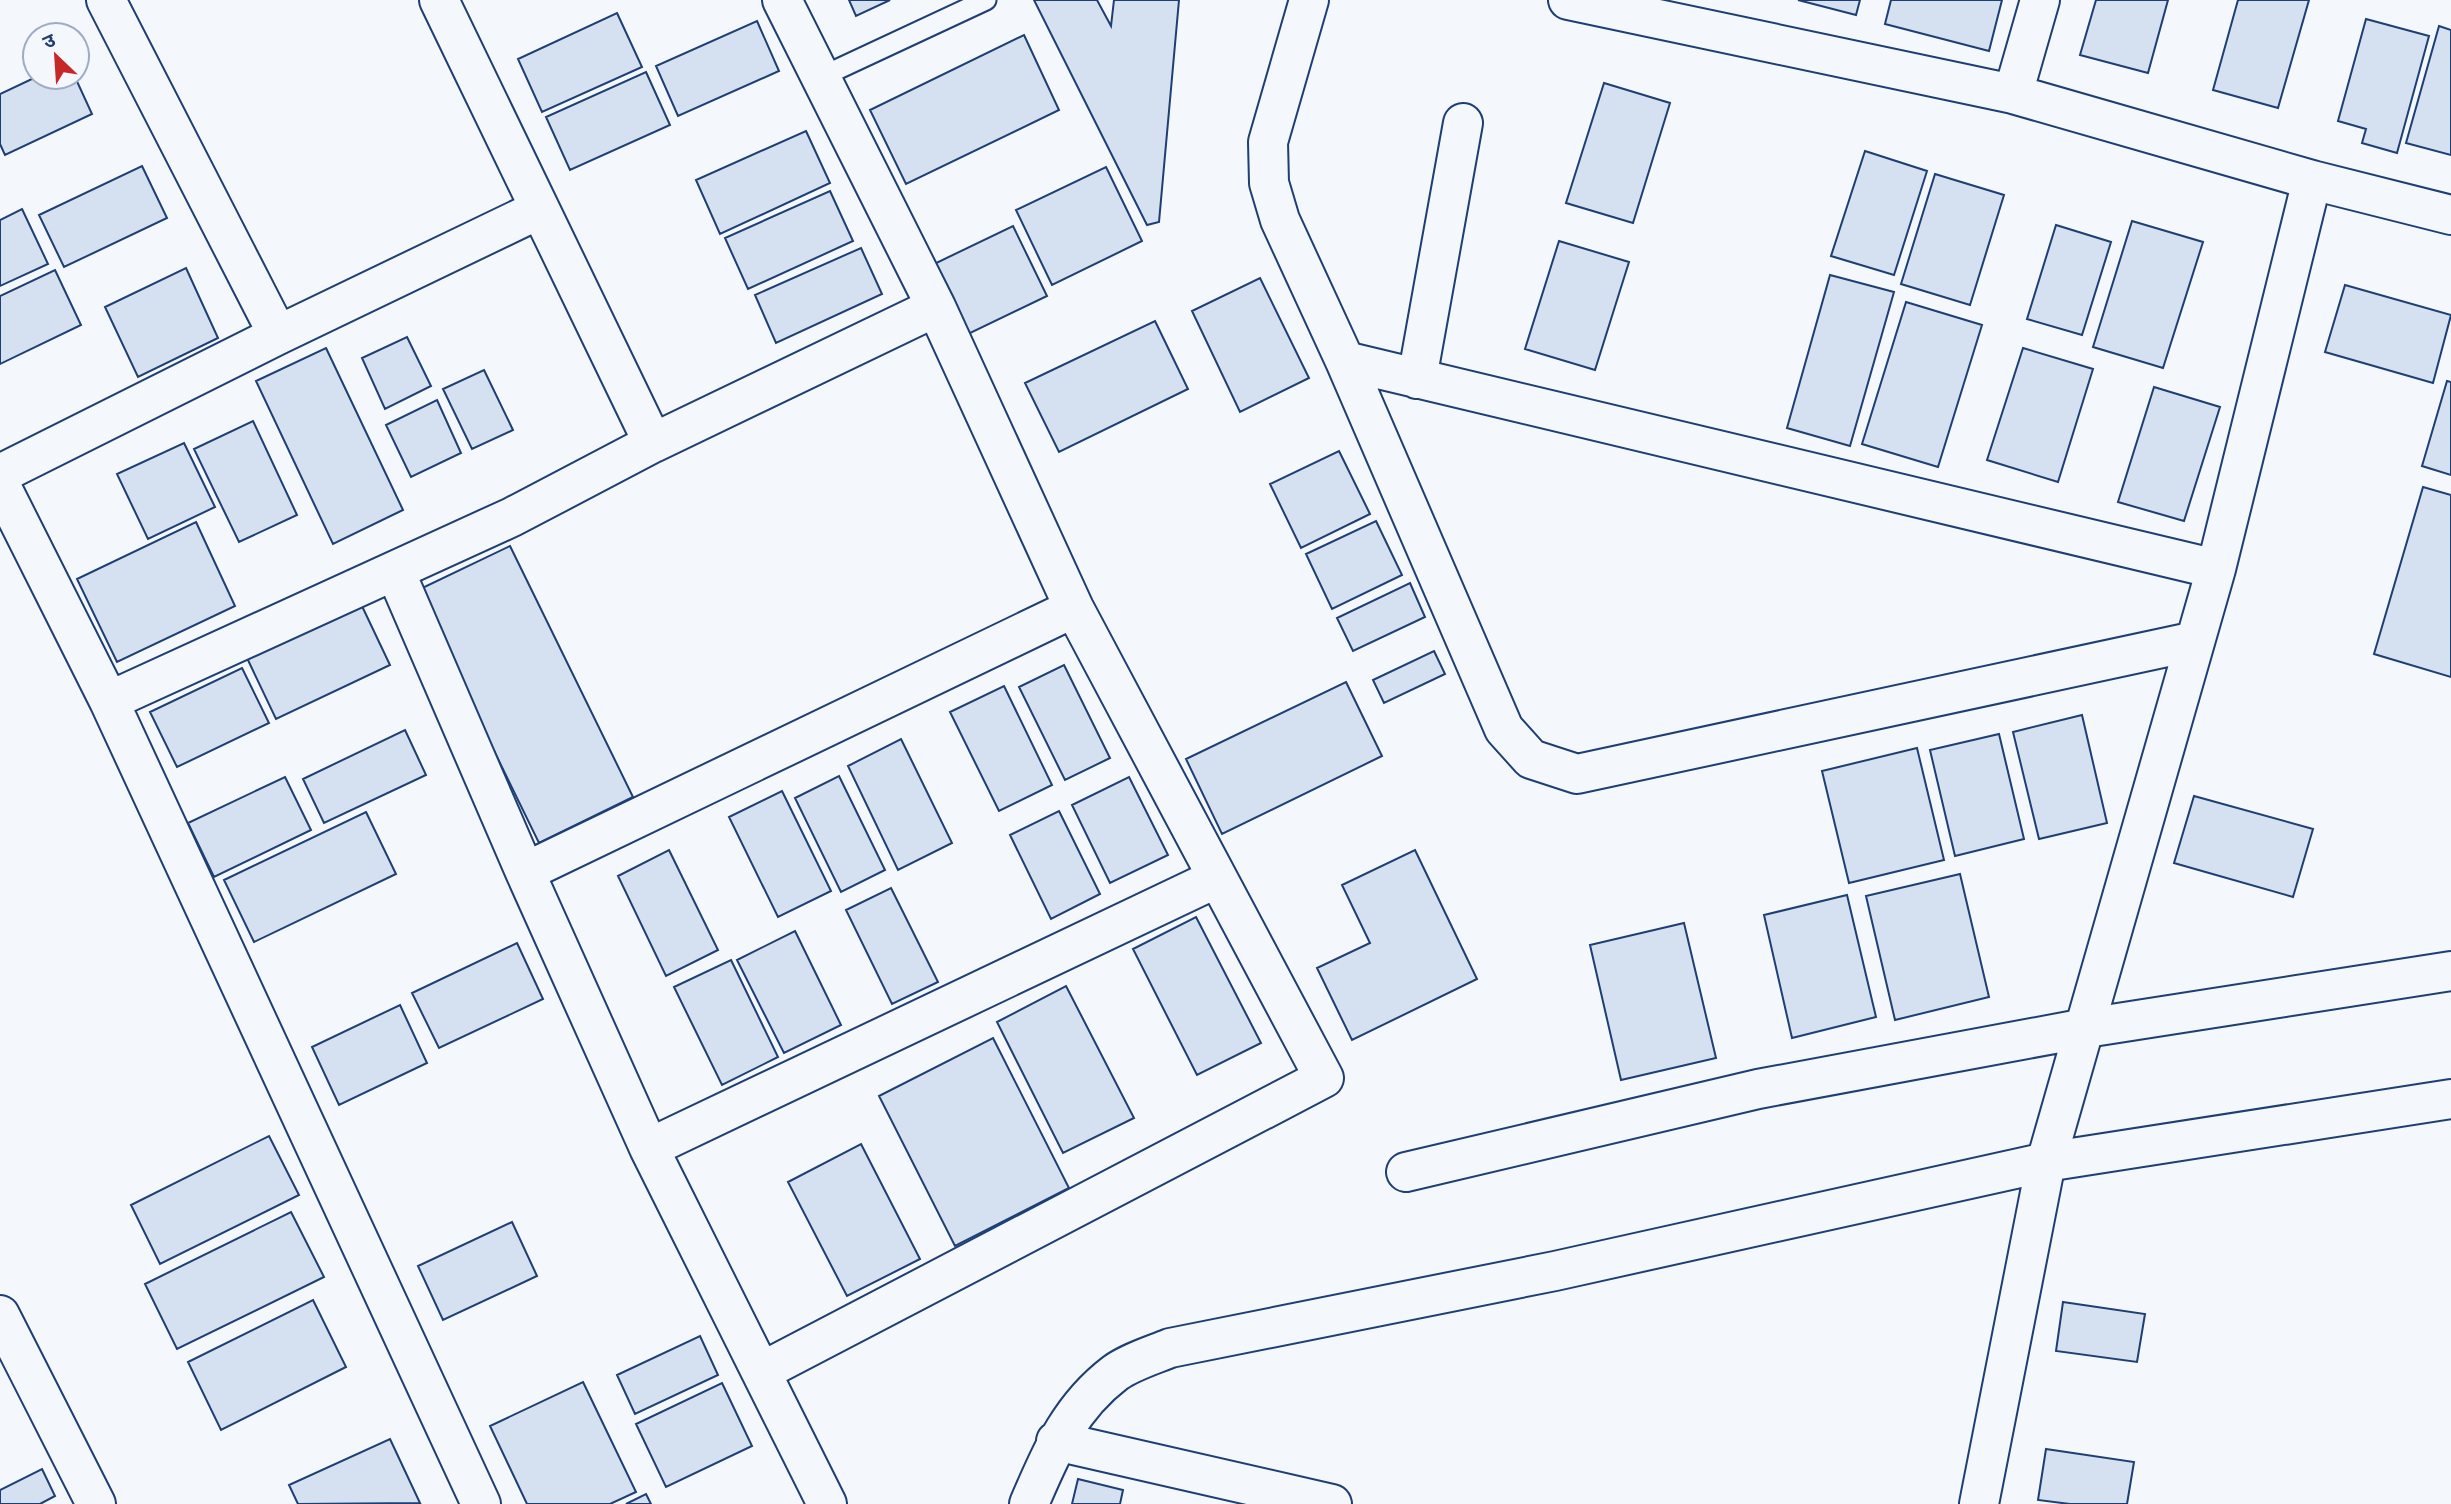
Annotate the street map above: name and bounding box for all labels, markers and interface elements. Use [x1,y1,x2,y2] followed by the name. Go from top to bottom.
[21,21,91,91] north arrow
[39,28,59,53] text: उ

